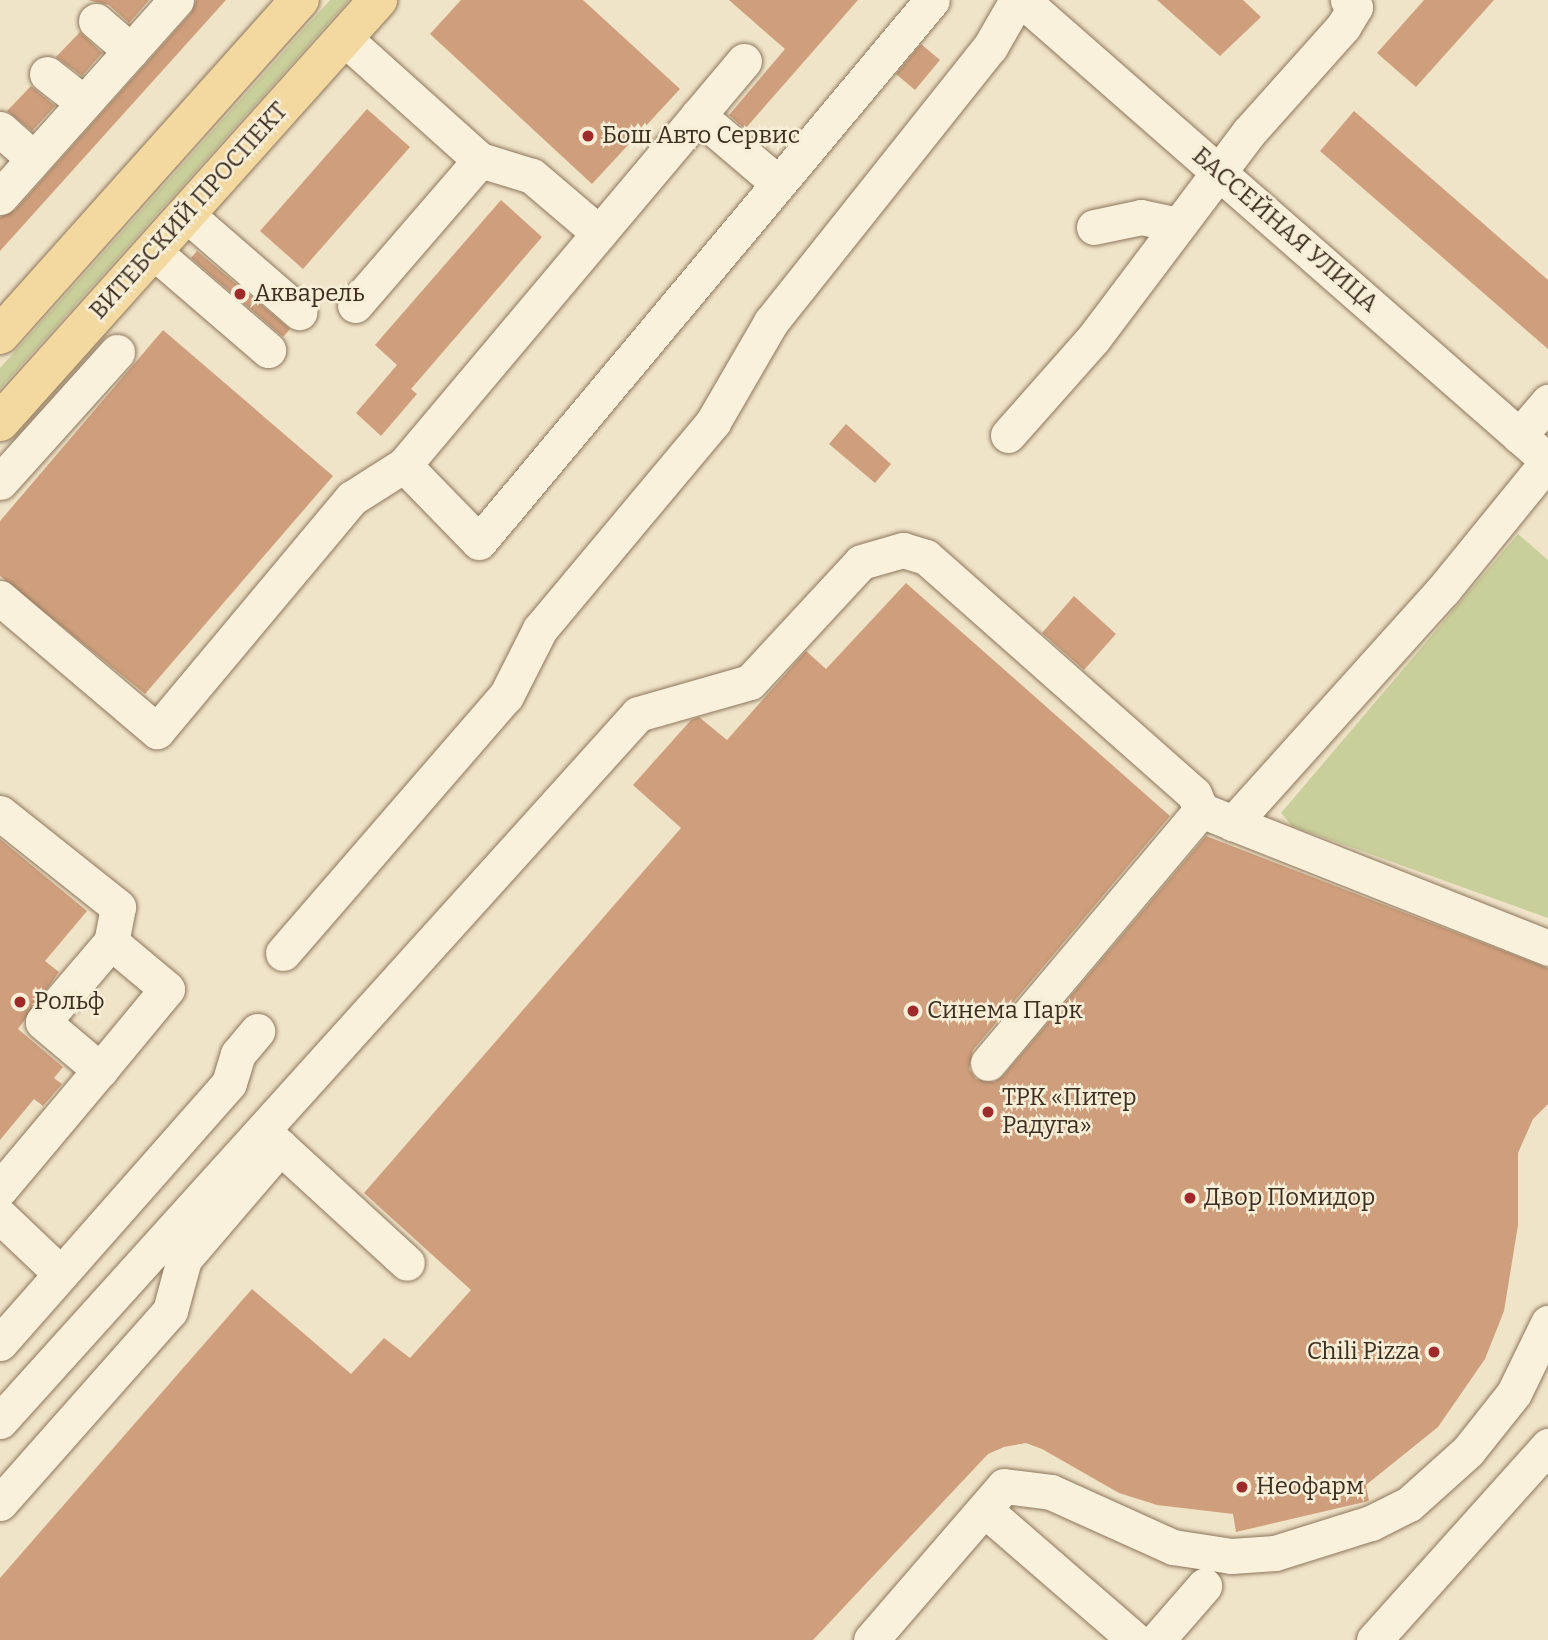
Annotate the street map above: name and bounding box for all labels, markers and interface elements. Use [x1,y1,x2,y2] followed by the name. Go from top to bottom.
[84,97,294,325] street label: ВИТЕБСКИЙ ПРОСПЕКТ
[602,122,800,150] place label: Бош Авто Сервис
[580,128,596,144] marker: Бош Авто Сервис
[1186,141,1384,319] street label: БАССЕЙНАЯ УЛИЦА
[254,280,364,308] place label: Акварель
[232,286,248,302] marker: Акварель
[34,988,104,1016] place label: Рольф
[12,994,28,1010] marker: Рольф
[927,997,1083,1025] place label: Синема Парк
[905,1003,921,1019] marker: Синема Парк
[1002,1084,1137,1140] place label: ТРК «Питер Радуга»
[980,1104,996,1120] marker: ТРК «Питер Радуга»
[1204,1184,1375,1212] place label: Двор Помидор
[1182,1190,1198,1206] marker: Двор Помидор
[1307,1338,1420,1366] place label: Chili Pizza
[1426,1344,1442,1360] marker: Chili Pizza
[1256,1473,1364,1501] place label: Неофарм
[1234,1479,1250,1495] marker: Неофарм

